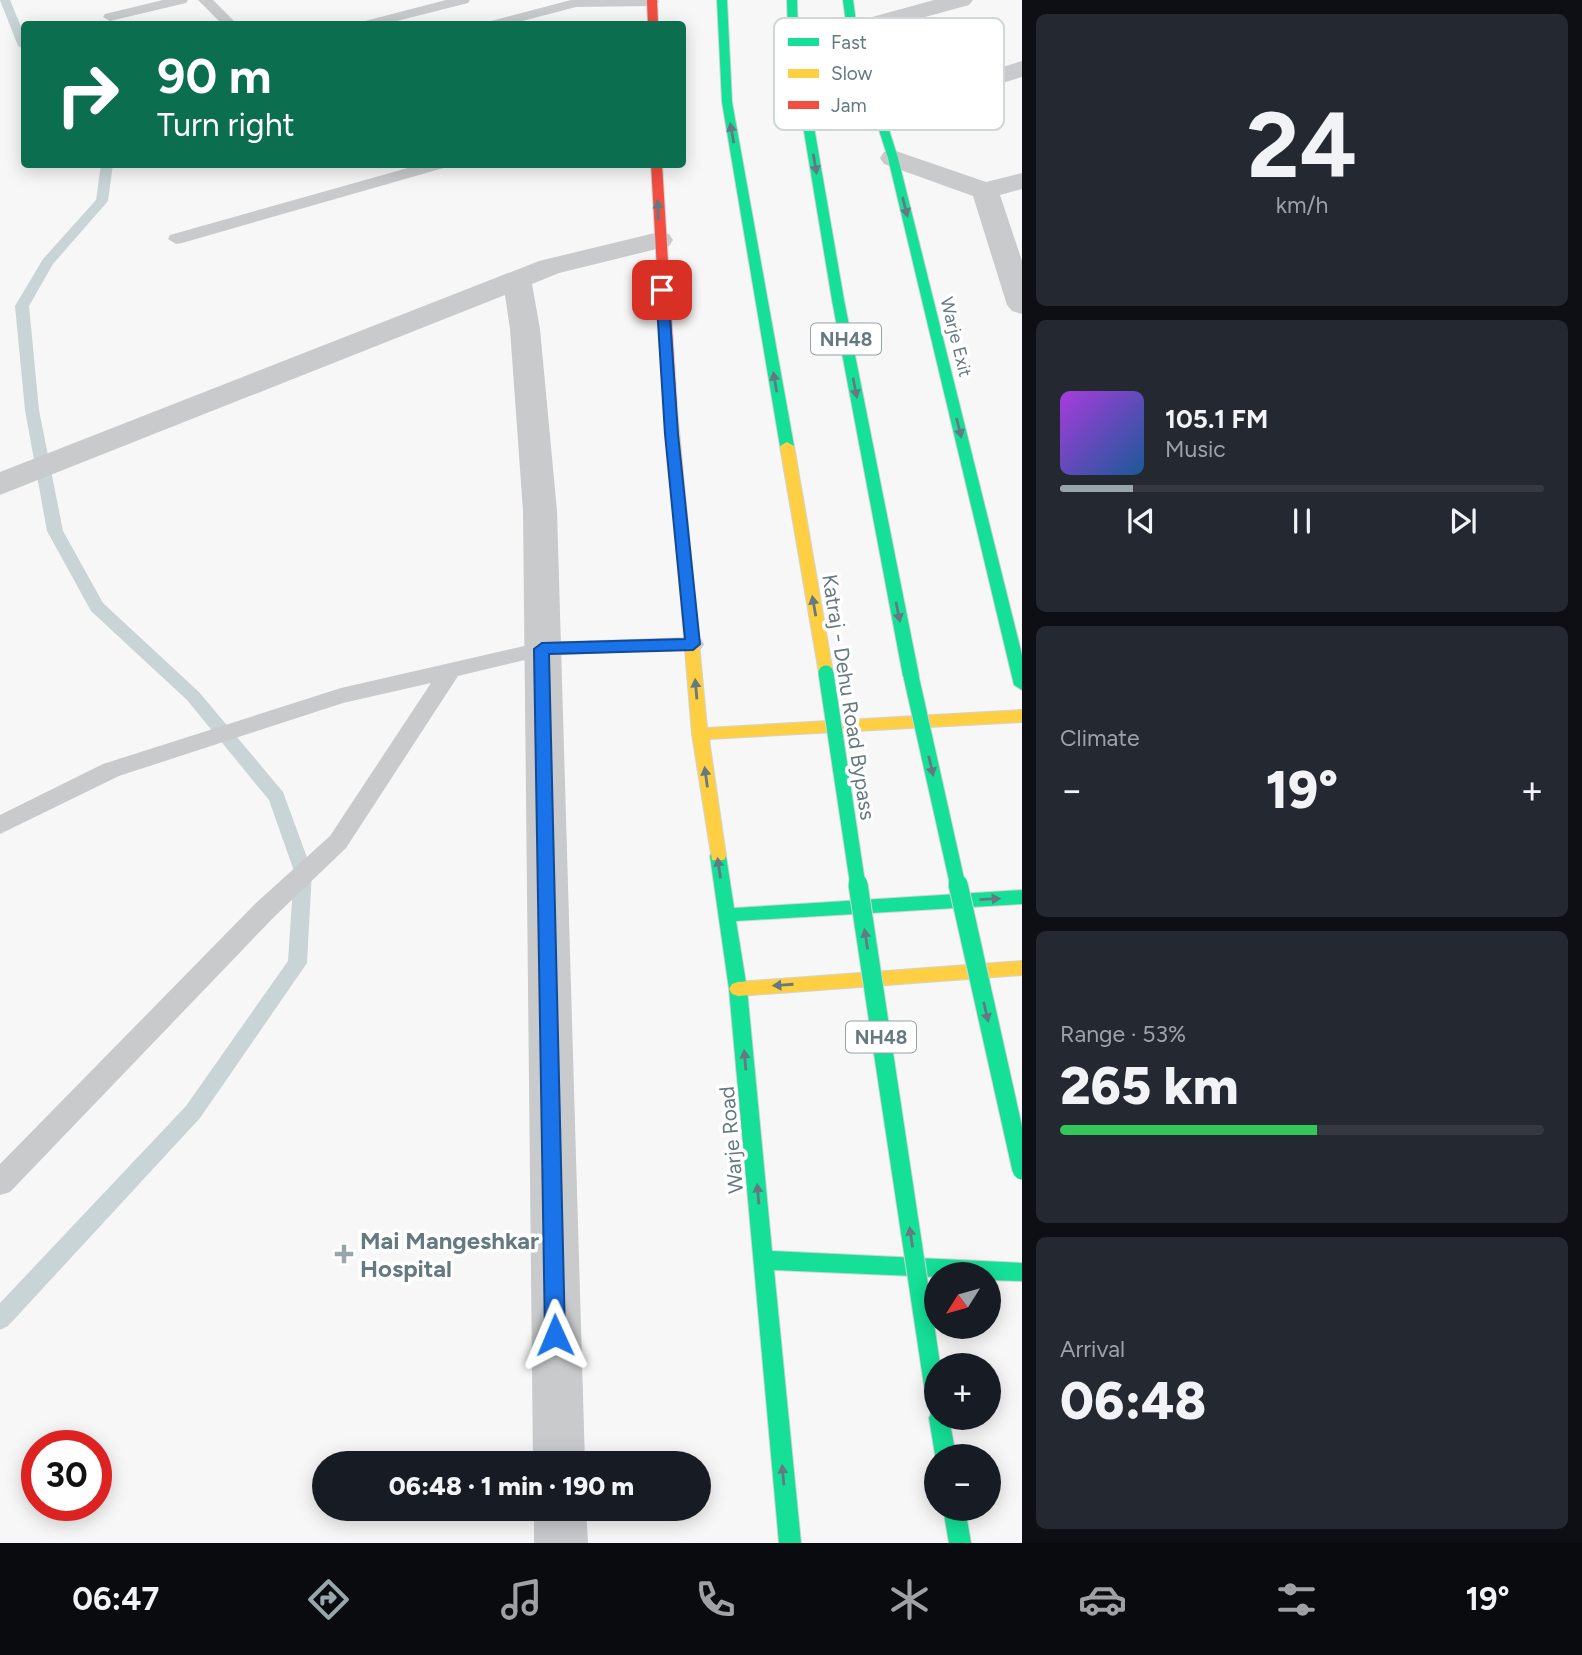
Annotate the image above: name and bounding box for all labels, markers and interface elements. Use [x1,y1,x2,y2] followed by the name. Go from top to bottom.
[774,18,1004,130] legend
[831,31,867,54] text: Fast
[157,46,272,105] text: 90 m
[42,49,133,140] icon: right
[831,62,873,85] text: Slow
[1247,91,1357,200] text: 24
[831,94,867,117] text: Jam
[157,106,295,144] text: Turn right
[727,122,738,144] one-way arrow
[810,153,821,175] one-way arrow
[1276,191,1328,219] text: km/h
[900,196,911,218] one-way arrow
[652,199,664,221] one-way arrow
[632,260,692,320] pin
[643,271,681,309] icon: arrive
[936,295,977,379] street label: Warje Exit
[811,324,881,354] road number: NH48
[769,370,780,392] one-way arrow
[850,377,861,399] one-way arrow
[1165,403,1268,435] text: 105.1 FM
[954,417,965,439] one-way arrow
[1165,435,1226,463] text: Music
[1122,502,1160,540] icon: previous
[1283,502,1321,540] icon: pause
[1444,502,1482,540] icon: next
[817,572,881,822] street label: Katraj - Dehu Road Bypass
[808,595,819,617] one-way arrow
[893,601,904,623] one-way arrow
[691,678,702,700] one-way arrow
[1060,724,1139,752] text: Climate
[926,755,937,777] one-way arrow
[1266,759,1338,821] text: 19°
[701,766,712,788] one-way arrow
[1060,767,1084,813] text: −
[1520,767,1544,813] text: +
[714,857,725,879] one-way arrow
[979,893,1001,904] one-way arrow
[860,928,871,950] one-way arrow
[772,980,794,991] one-way arrow
[981,1001,992,1023] one-way arrow
[1060,1020,1186,1048] text: Range · 53%
[846,1021,916,1052] road number: NH48
[739,1049,750,1071] one-way arrow
[1060,1055,1239,1117] text: 265 km
[714,1085,748,1195] street label: Warje Road
[752,1183,763,1205] one-way arrow
[360,1226,539,1283] place label: Mai Mangeshkar Hospital
[905,1226,916,1248] one-way arrow
[334,1244,354,1264] marker: Mai Mangeshkar Hospital
[924,1262,1001,1339] north arrow
[924,1262,1001,1521] map controls
[518,1298,592,1372] position arrow
[1060,1335,1125,1363] text: Arrival
[924,1353,1001,1430] button: +
[1060,1370,1206,1432] text: 06:48
[21,1430,112,1521] speed limit sign: 30
[924,1444,1001,1521] button: −
[778,1464,789,1486] one-way arrow
[389,1470,634,1502] text: 06:48 · 1 min · 190 m
[304,1575,353,1624] icon: directions
[497,1575,546,1624] icon: music
[691,1575,740,1624] icon: phone
[885,1575,934,1624] icon: climate
[1078,1575,1127,1624] icon: car
[1272,1575,1321,1624] icon: filters
[72,1580,159,1618] text: 06:47
[1465,1580,1510,1618] text: 19°

